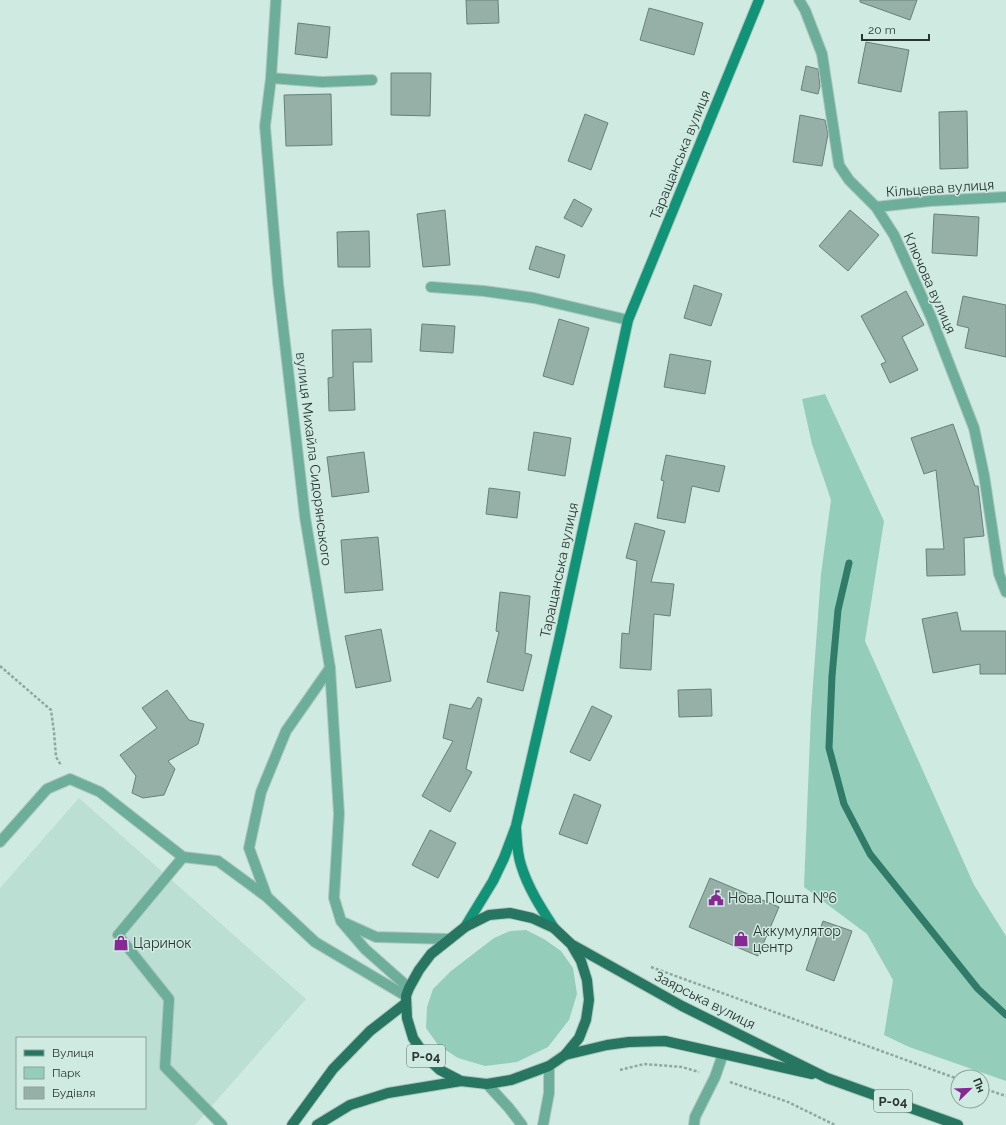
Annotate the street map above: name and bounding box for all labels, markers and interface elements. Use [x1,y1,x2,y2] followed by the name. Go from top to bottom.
[862,16,929,42] scale bar
[868,23,896,37] text: 20 m
[647,88,713,222] street label: Таращанська вулиця
[885,176,995,200] street label: Кільцева вулиця
[901,230,959,336] street label: Ключова вулиця
[293,351,335,567] street label: вулиця Михайла Сидорянського
[537,501,581,639] street label: Таращанська вулиця
[707,889,725,907] public building icon: Нова Пошта №6
[728,890,837,906] place label: Нова Пошта №6
[753,923,841,955] place label: Аккумулятор центр
[732,930,750,948] shop icon: Аккумулятор центр
[112,934,130,952] shop icon: Царинок
[133,935,192,951] place label: Царинок
[652,968,758,1032] street label: Заярська вулиця
[16,1037,146,1109] legend
[407,1045,445,1067] road number: Р-04
[52,1046,94,1060] text: Вулиця
[52,1066,81,1080] text: Парк
[950,1069,990,1109] north arrow
[970,1076,988,1095] text: Пн
[52,1086,95,1100] text: Будівля
[874,1090,912,1112] road number: Р-04

